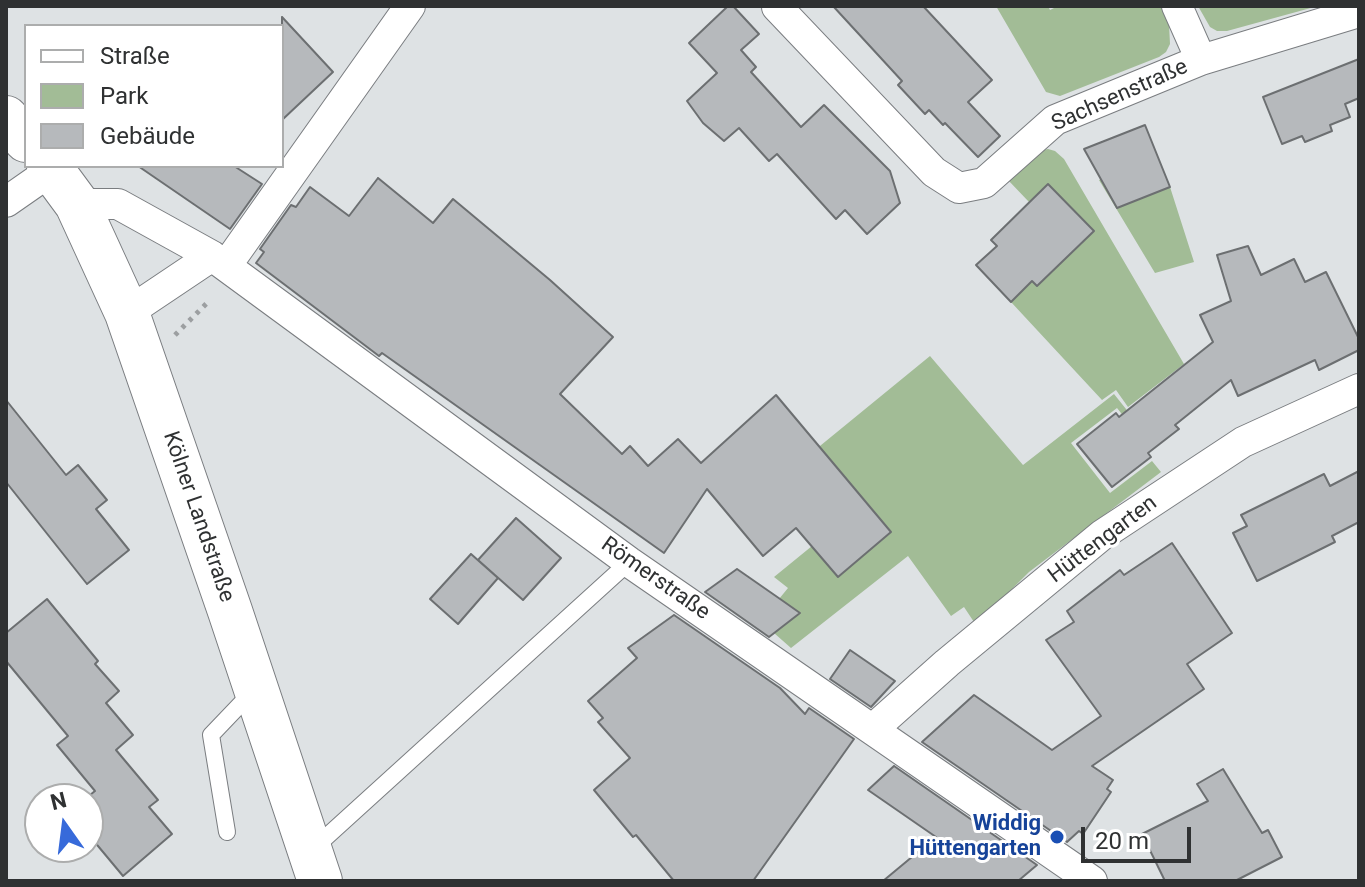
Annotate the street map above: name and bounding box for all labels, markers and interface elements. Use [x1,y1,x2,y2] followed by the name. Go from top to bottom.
[24,24,284,168] legend
[100,42,170,70] text: Straße
[1048,54,1192,138] street label: Sachsenstraße
[100,82,148,110] text: Park
[100,122,195,150] text: Gebäude
[156,428,240,606] street label: Kölner Landstraße
[1043,491,1163,589] street label: Hüttengarten
[595,532,715,626] street label: Römerstraße
[24,783,104,863] north arrow
[48,787,69,815] text: N
[909,811,1041,862] place label: Widdig Hüttengarten
[1085,811,1195,861] scale bar
[1095,827,1149,855] text: 20 m
[1048,828,1066,846] marker: Widdig Hüttengarten

